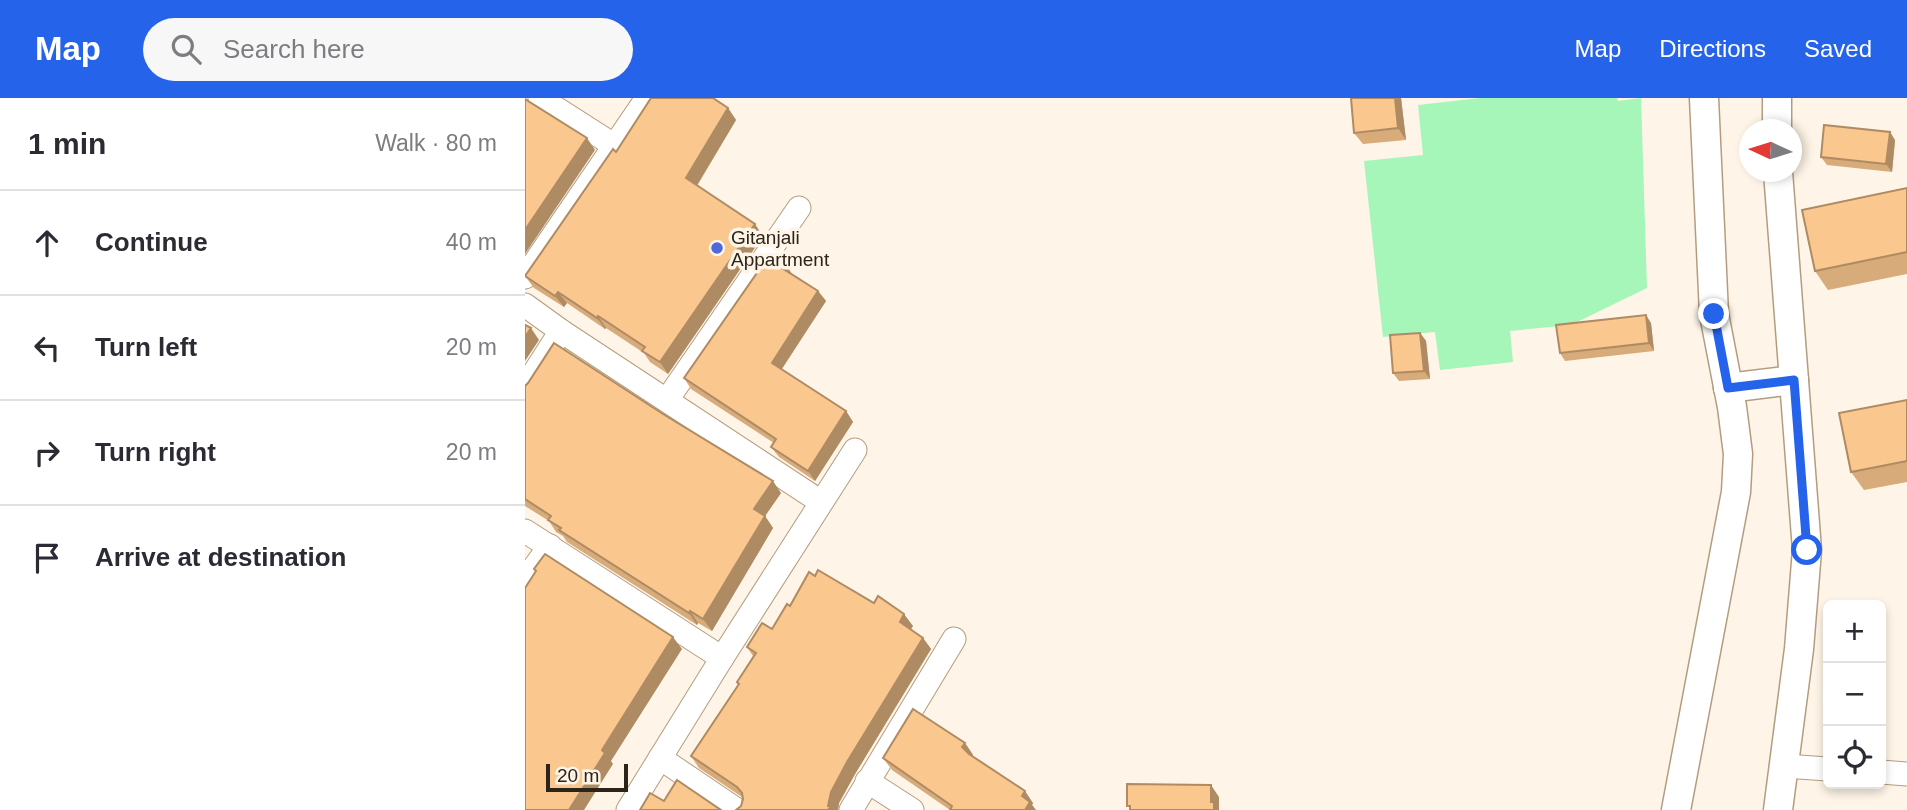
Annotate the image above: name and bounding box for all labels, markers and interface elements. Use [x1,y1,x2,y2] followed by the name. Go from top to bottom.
[143,18,633,81] search box
[35,30,101,67] text: Map
[167,30,205,68] icon: search
[223,34,365,64] text: Search here
[1575,35,1621,62] text: Map
[1659,35,1766,62] text: Directions
[1804,35,1872,62] text: Saved
[1739,119,1802,182] north arrow
[28,127,106,160] text: 1 min
[375,130,497,156] text: Walk · 80 m
[28,224,66,262] icon: ahead
[95,227,208,257] text: Continue
[731,227,830,270] place label: Gitanjali Appartment
[446,229,497,255] text: 40 m
[709,240,725,256] marker: Gitanjali Appartment
[1698,298,1729,329] route end
[28,329,66,367] icon: left
[95,332,197,362] text: Turn left
[446,334,497,360] text: 20 m
[28,434,66,472] icon: right
[95,437,216,467] text: Turn right
[446,439,497,465] text: 20 m
[1791,534,1822,565] route start
[28,539,66,577] icon: arrive
[95,542,346,572] text: Arrive at destination
[1823,600,1886,789] map controls
[1823,600,1886,663] button: +
[1823,663,1886,726] button: −
[1823,726,1886,789] button: locate
[546,761,628,793] scale bar
[557,765,599,786] text: 20 m

